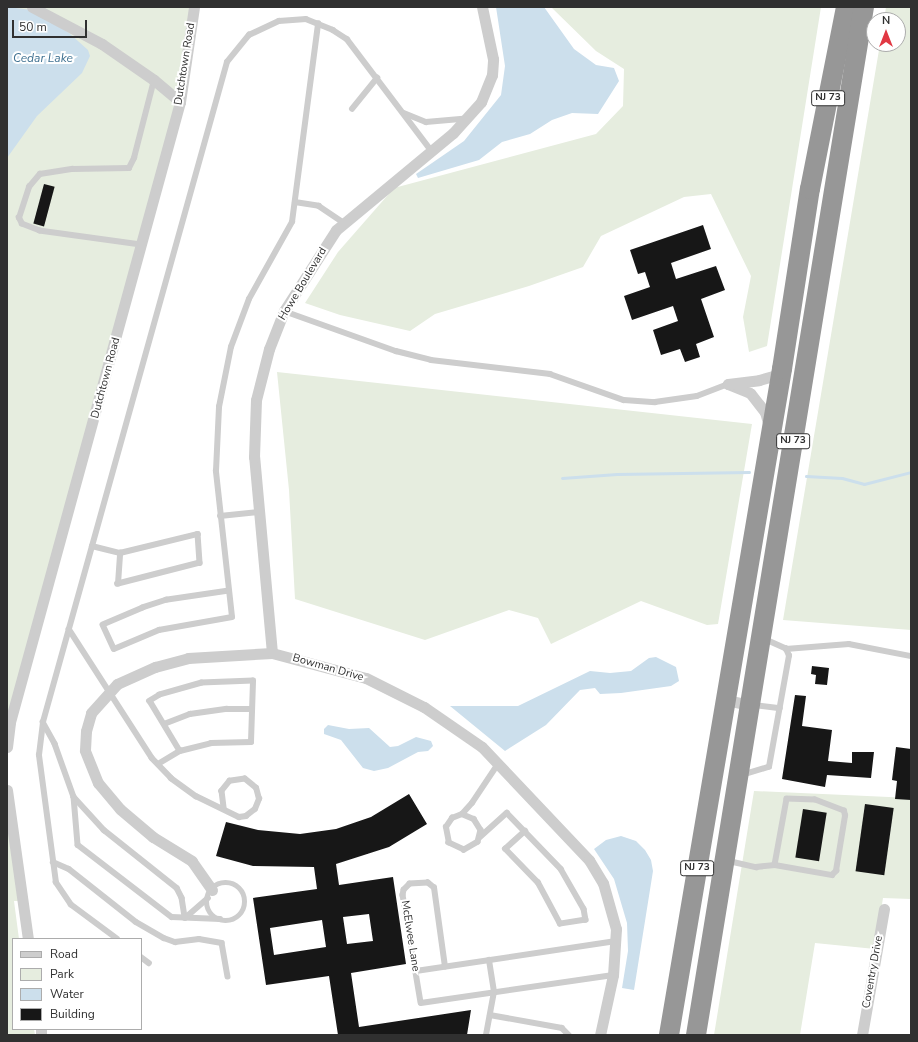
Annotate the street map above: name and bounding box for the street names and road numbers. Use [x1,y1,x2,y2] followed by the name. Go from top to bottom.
[172,22,198,106] street label: Dutchtown Road
[811,90,845,106] road number: NJ 73
[276,245,330,323] street label: Howe Boulevard
[89,336,123,420] street label: Dutchtown Road
[776,433,810,449] road number: NJ 73
[291,652,365,684] street label: Bowman Drive
[680,860,714,876] road number: NJ 73
[398,900,422,972] street label: McElwee Lane
[860,935,886,1009] street label: Coventry Drive

